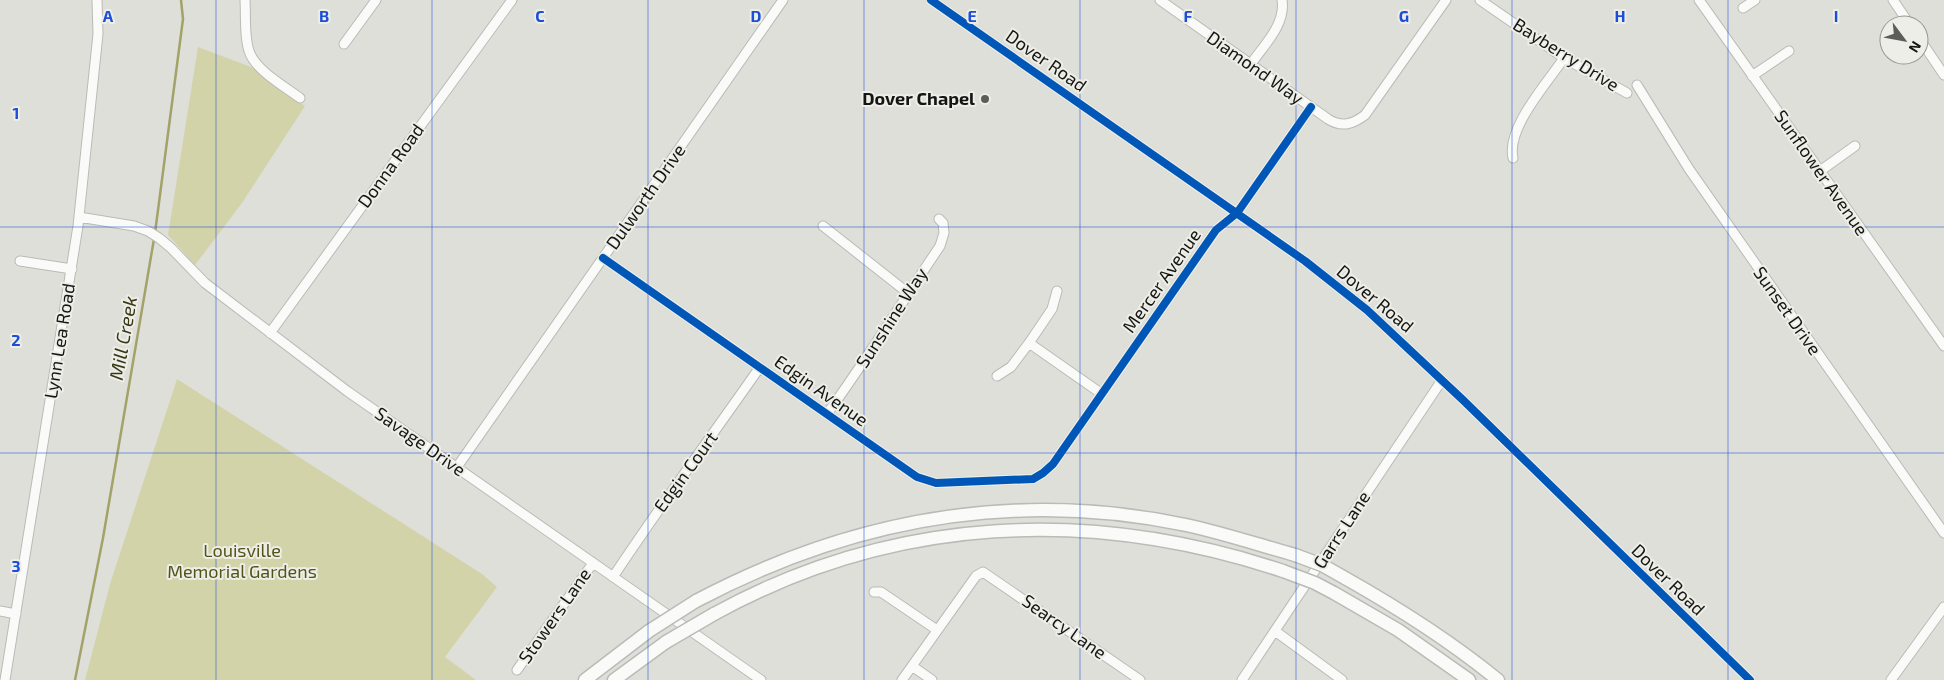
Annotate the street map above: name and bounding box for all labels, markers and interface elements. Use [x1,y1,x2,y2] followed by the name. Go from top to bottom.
[103,6,114,25] text: A
[319,6,329,25] text: B
[535,6,545,25] text: C
[751,6,762,25] text: D
[967,6,977,25] text: E
[1184,6,1193,25] text: F
[1399,6,1409,25] text: G
[1614,6,1626,25] text: H
[1834,6,1838,25] text: I
[1509,13,1624,95] street label: Bayberry Drive
[1879,15,1929,65] north arrow
[1002,24,1091,96] street label: Dover Road
[1203,26,1309,109] street label: Diamond Way
[1906,38,1925,56] text: N
[862,87,975,109] place label: Dover Chapel
[979,93,991,105] marker: Dover Chapel
[13,103,19,122] text: 1
[1770,105,1873,239] street label: Sunflower Avenue
[352,119,428,212] street label: Donna Road
[601,139,690,253] street label: Dulworth Drive
[1117,224,1205,336] street label: Mercer Avenue
[1333,260,1419,337] street label: Dover Road
[1749,262,1826,359] street label: Sunset Drive
[851,263,932,372] street label: Sunshine Way
[39,281,79,400] street label: Lynn Lea Road
[104,294,141,382] water label: Mill Creek
[11,330,21,349] text: 2
[771,350,873,431] street label: Edgin Avenue
[371,402,470,481] street label: Savage Drive
[649,427,722,516] street label: Edgin Court
[1308,487,1374,572] street label: Garrs Lane
[167,539,317,582] park label: Louisville Memorial Gardens
[1627,539,1710,620] street label: Dover Road
[11,556,21,575] text: 3
[513,564,595,667] street label: Stowers Lane
[1018,589,1111,663] street label: Searcy Lane

